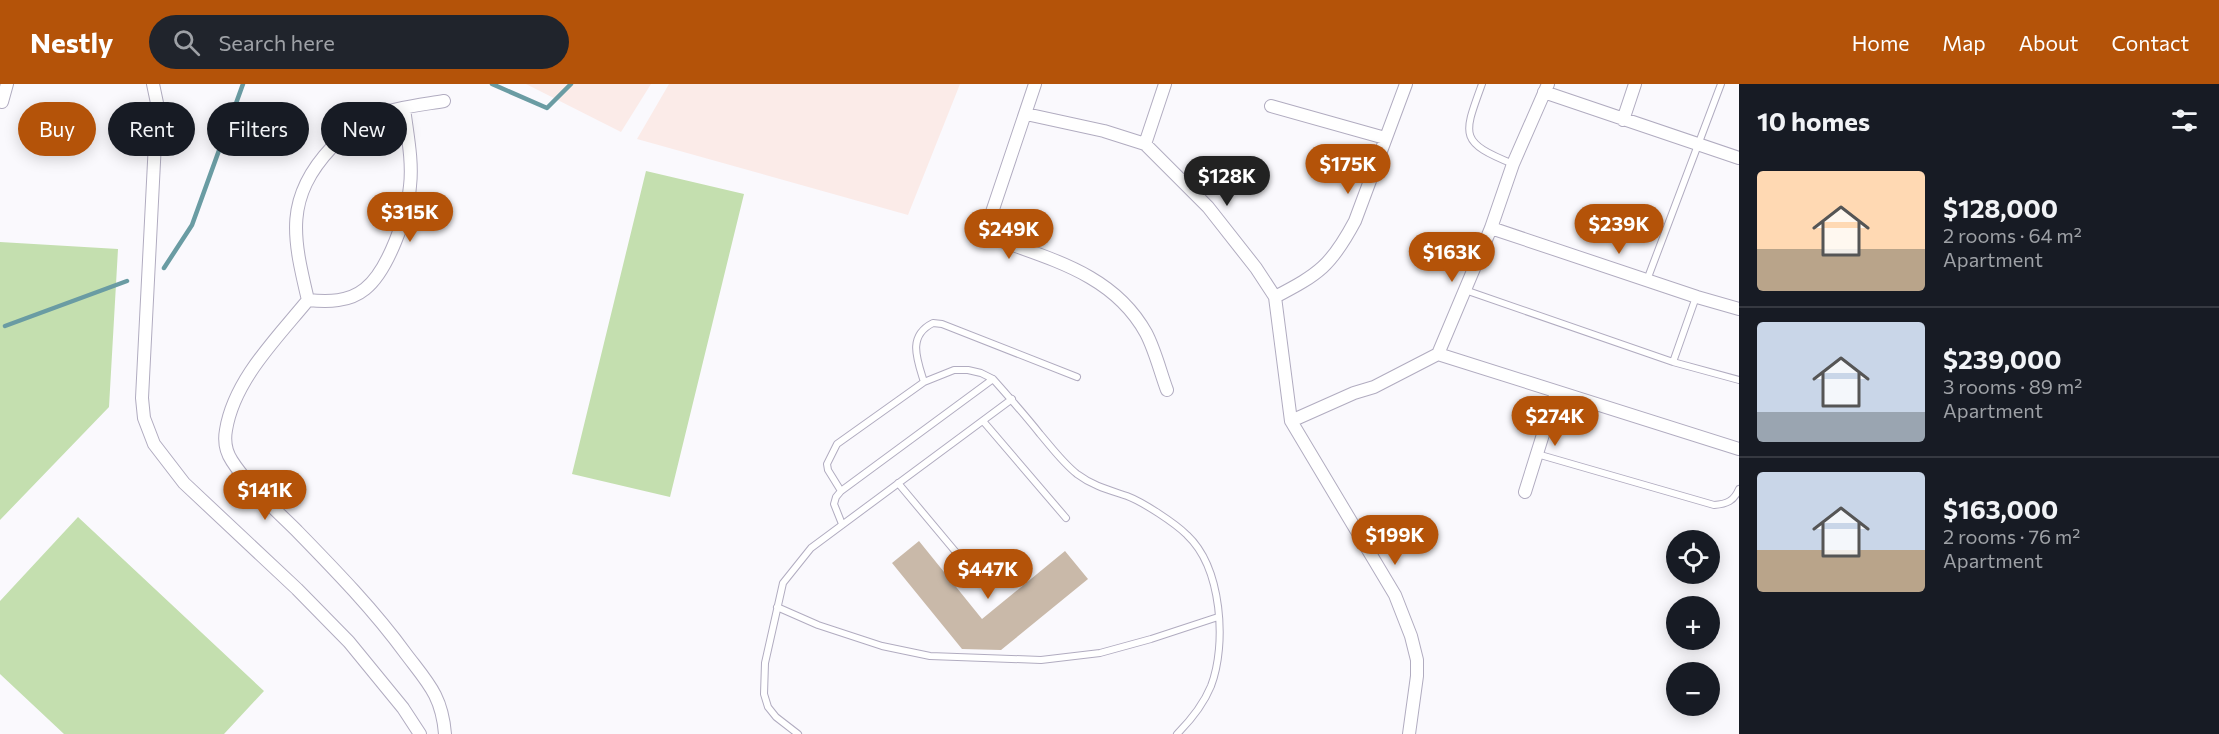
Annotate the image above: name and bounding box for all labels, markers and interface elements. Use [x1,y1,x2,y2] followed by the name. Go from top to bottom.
[149,15,569,69] search box
[30,25,113,59] text: Nestly
[170,26,203,59] icon: search
[218,29,335,56] text: Search here
[1852,30,1909,55] text: Home
[1942,30,1986,55] text: Map
[2019,30,2078,55] text: About
[2111,30,2189,55] text: Contact
[18,102,96,156] chip: Buy
[108,102,195,156] chip: Rent
[207,102,309,156] chip: Filters
[321,102,407,156] chip: New
[2168,104,2201,137] icon: filters
[1757,105,1870,136] text: 10 homes
[1306,144,1390,195] pin: $175K
[1319,151,1377,175] text: $175K
[1185,156,1269,207] pin: $128K
[1198,163,1256,187] text: $128K
[368,192,452,243] pin: $315K
[1943,192,2058,223] text: $128,000
[1805,195,1877,267] icon: home
[381,199,439,223] text: $315K
[1577,204,1661,255] pin: $239K
[967,209,1051,260] pin: $249K
[1589,211,1649,235] text: $239K
[978,216,1040,240] text: $249K
[1943,223,2082,247] text: 2 rooms · 64 m²
[1410,232,1494,283] pin: $163K
[1423,239,1481,263] text: $163K
[1943,247,2043,271] text: Apartment
[1943,343,2062,374] text: $239,000
[1805,346,1877,418] icon: home
[1943,374,2082,398] text: 3 rooms · 89 m²
[1513,396,1597,447] pin: $274K
[1943,398,2043,422] text: Apartment
[1526,403,1584,427] text: $274K
[223,470,307,521] pin: $141K
[237,477,293,501] text: $141K
[1943,493,2058,524] text: $163,000
[1805,496,1877,568] icon: home
[1353,515,1437,566] pin: $199K
[1365,522,1425,546] text: $199K
[1943,524,2080,548] text: 2 rooms · 76 m²
[1666,530,1720,716] map controls
[1666,530,1720,584] button: locate
[1943,548,2043,572] text: Apartment
[946,549,1030,600] pin: $447K
[958,556,1018,580] text: $447K
[1666,596,1720,650] button: +
[1666,662,1720,716] button: −

